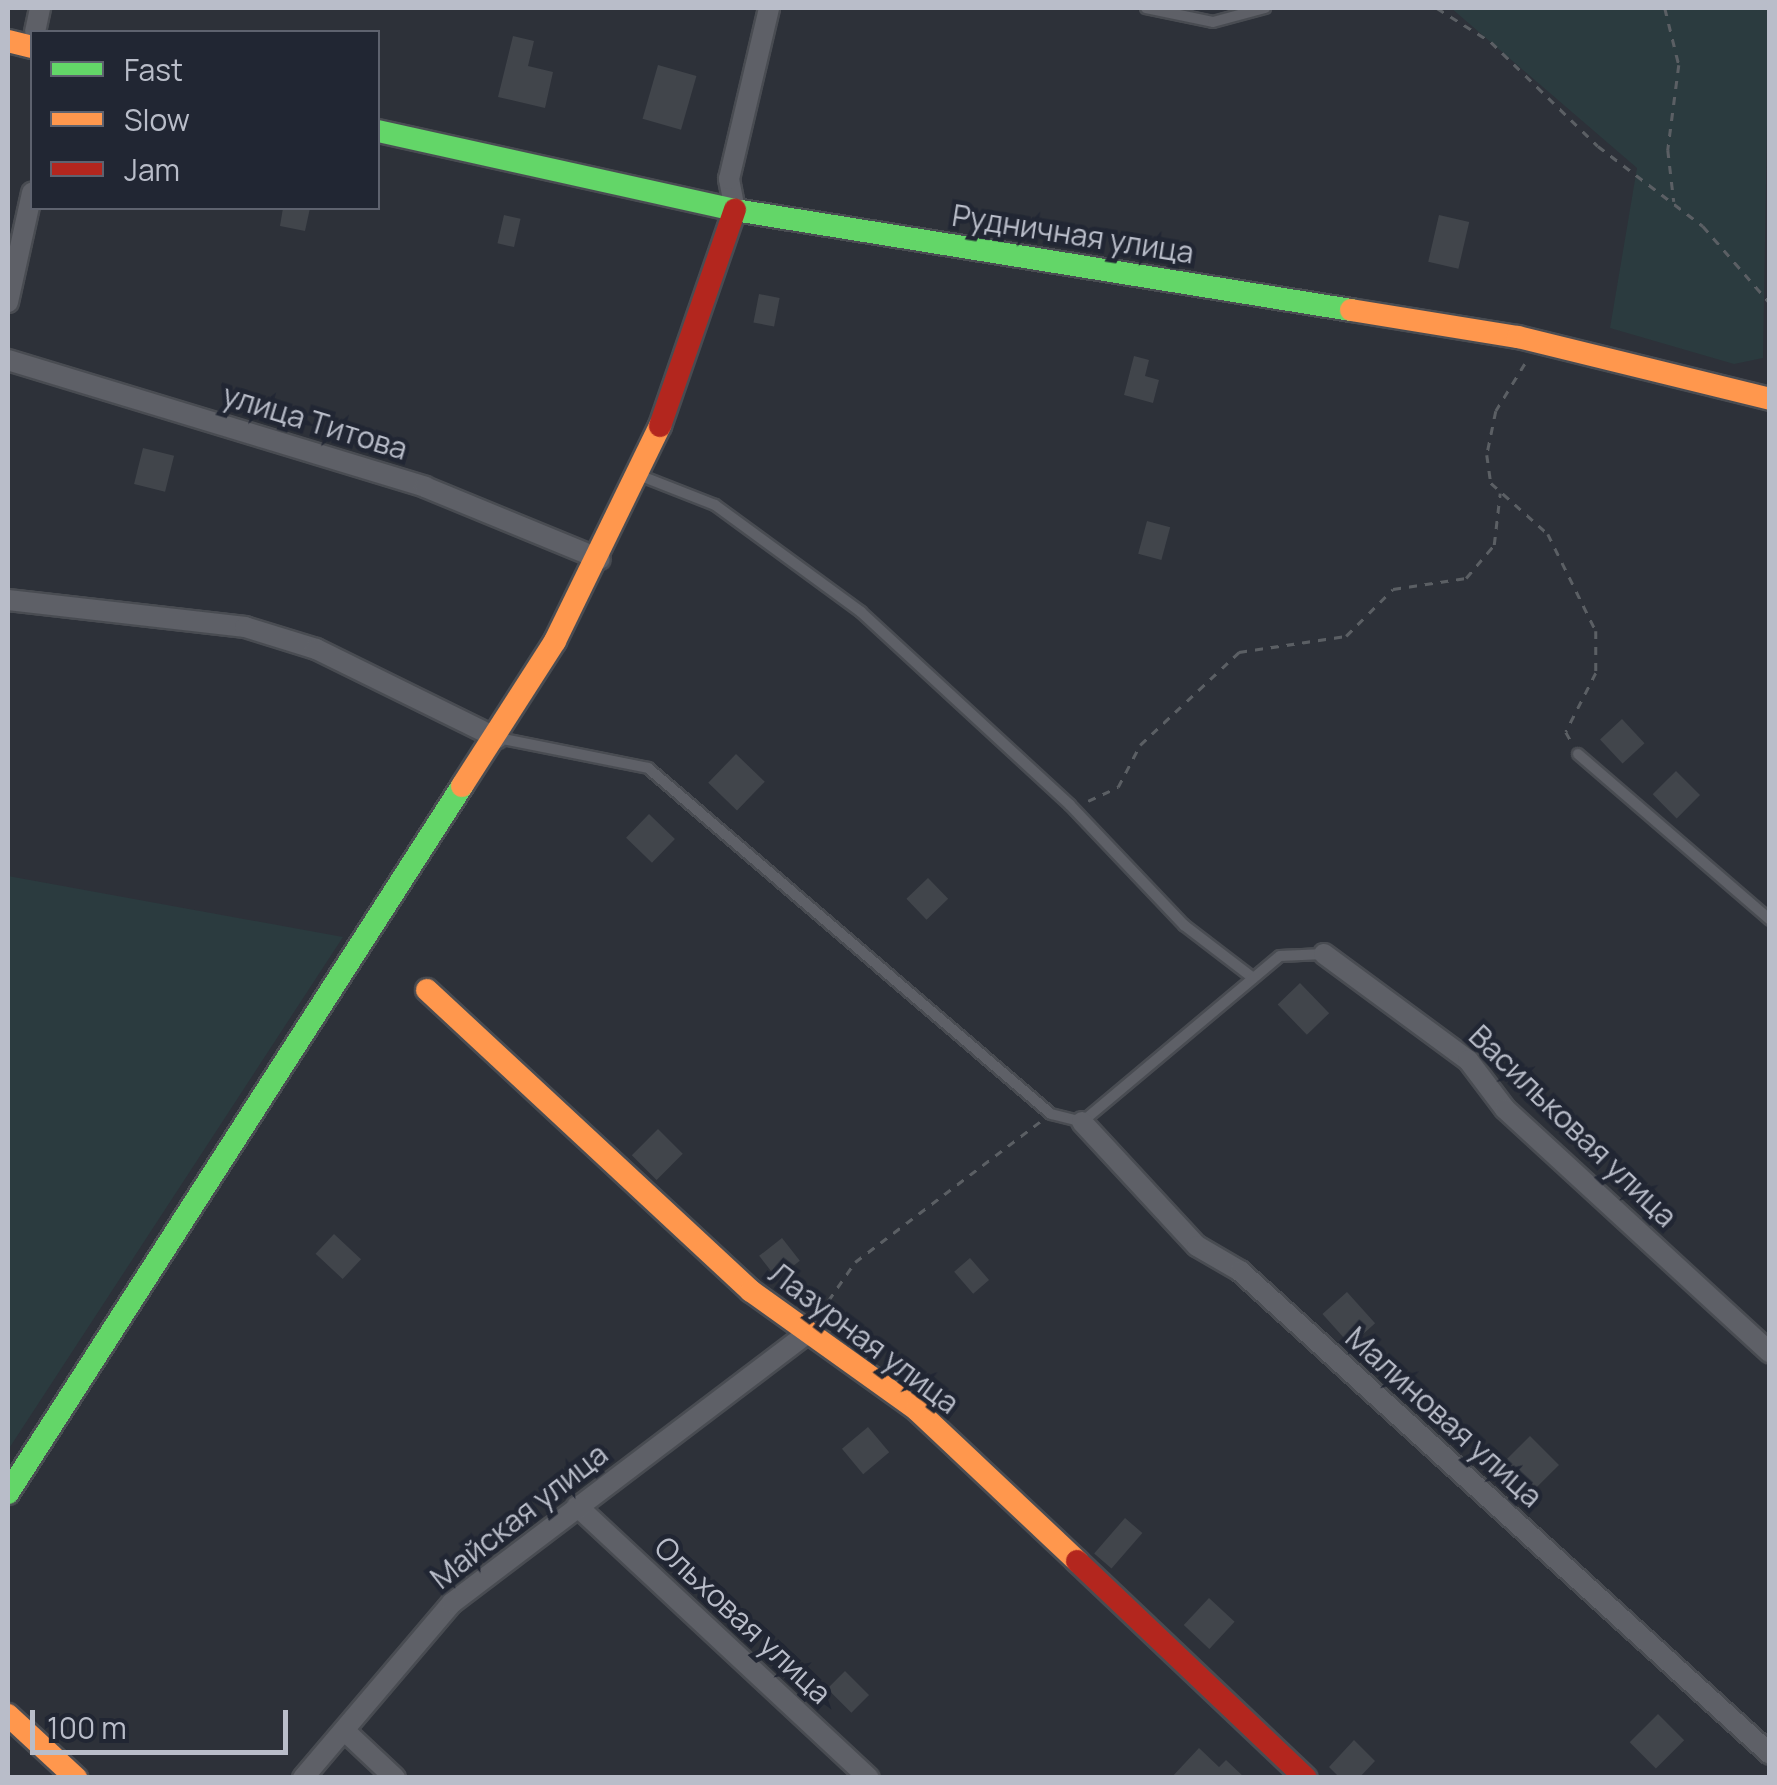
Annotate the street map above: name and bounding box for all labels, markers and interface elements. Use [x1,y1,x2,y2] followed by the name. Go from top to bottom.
[30,30,380,210] legend
[124,49,183,90] text: Fast
[124,99,190,140] text: Slow
[124,149,180,190] text: Jam
[950,197,1196,271] street label: Рудничная улица
[218,377,412,467] street label: улица Титова
[1462,1018,1684,1234] street label: Васильковая улица
[762,1255,966,1421] street label: Лазурная улица
[1338,1319,1550,1515] street label: Малиновая улица
[423,1436,615,1596] street label: Майская улица
[647,1529,839,1711] street label: Ольховая улица
[35,1690,292,1752] scale bar
[47,1707,127,1748] text: 100 m

